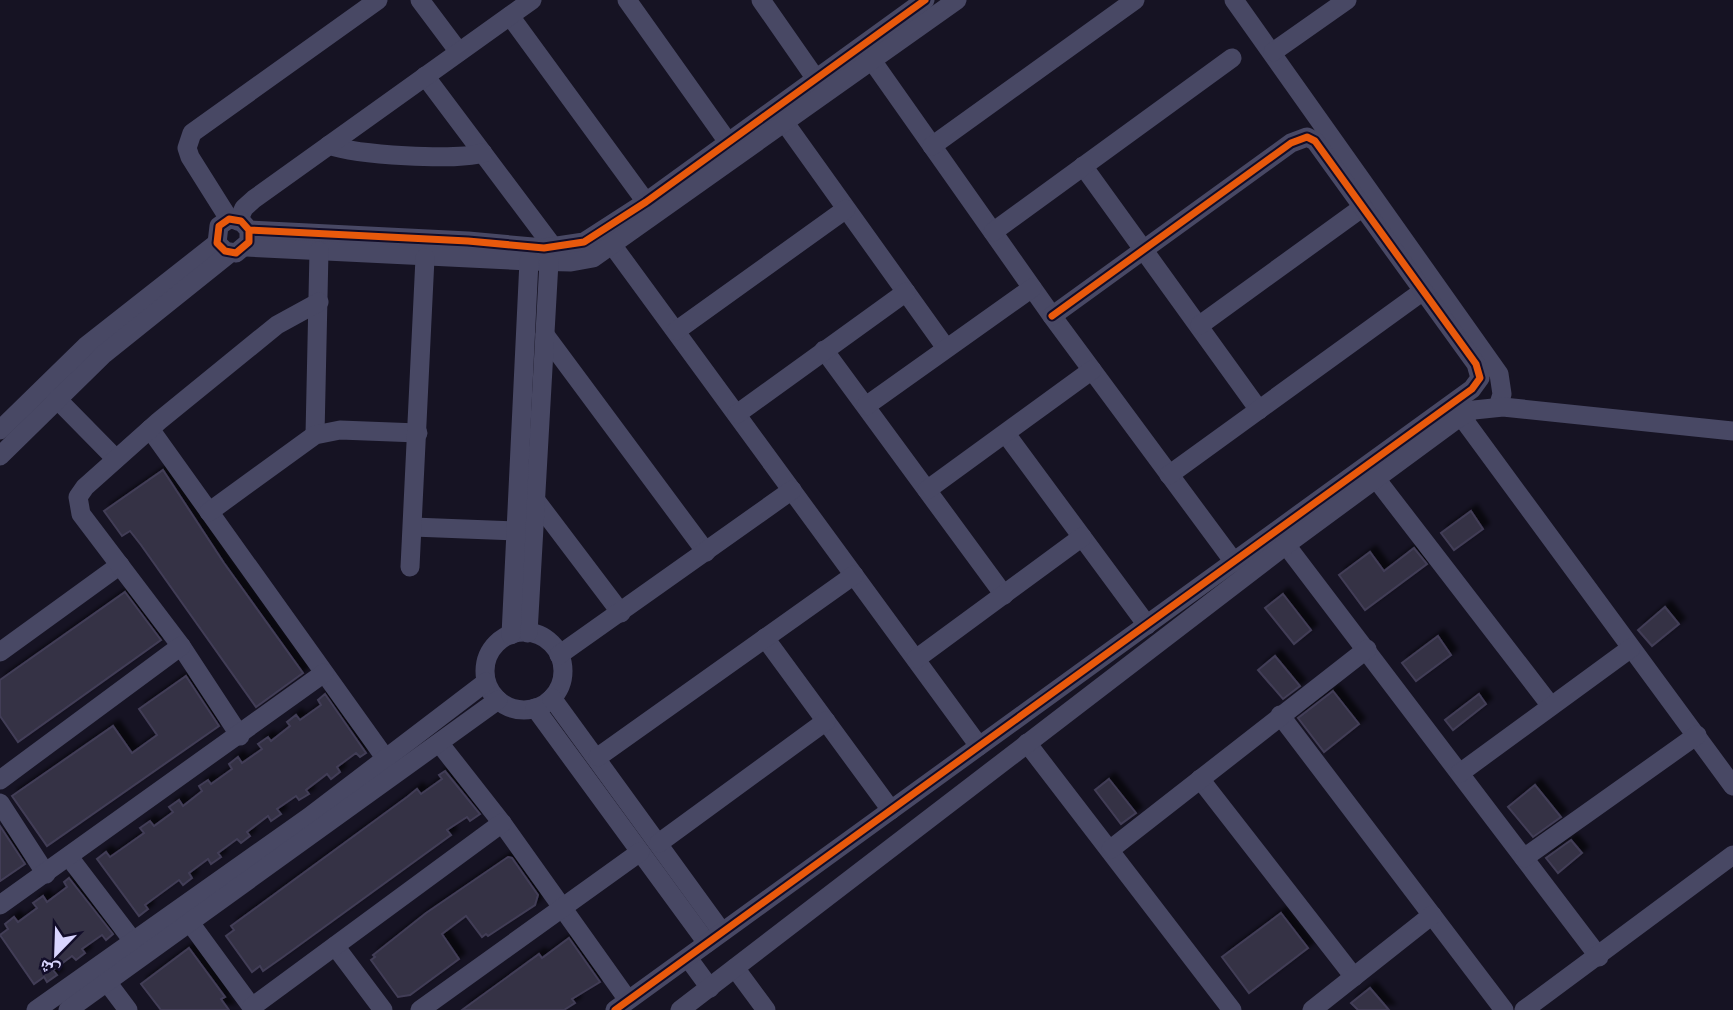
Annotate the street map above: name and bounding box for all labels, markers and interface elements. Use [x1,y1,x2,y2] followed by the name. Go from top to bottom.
[21,919,91,989] north arrow
[36,953,64,983] text: ش

